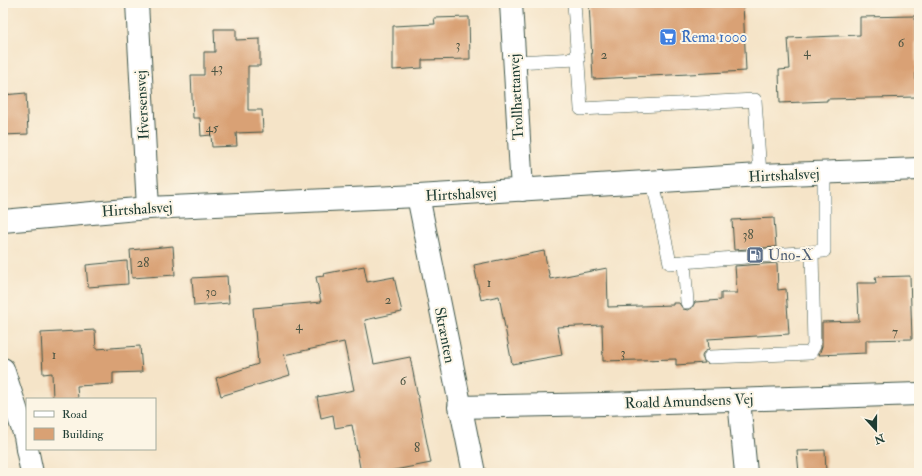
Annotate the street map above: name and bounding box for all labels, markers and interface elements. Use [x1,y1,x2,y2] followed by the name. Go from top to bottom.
[658,27,678,47] supermarket icon: Rema 1000
[681,28,747,47] place label: Rema 1000
[898,35,906,51] house number: 6
[456,37,461,53] house number: 3
[803,44,811,60] house number: 4
[601,47,608,63] house number: 2
[505,53,528,141] street label: Trollhættanvej
[211,60,223,76] house number: 43
[131,70,154,140] street label: Ifversensvej
[206,120,219,136] house number: 45
[748,164,820,187] street label: Hirtshalsvej
[425,183,497,206] street label: Hirtshalsvej
[101,198,173,221] street label: Hirtshalsvej
[742,227,754,243] house number: 38
[745,245,765,265] fuel station icon: Uno-X
[768,246,813,265] place label: Uno-X
[137,255,149,271] house number: 28
[487,275,492,291] house number: 1
[205,284,217,300] house number: 30
[385,292,392,308] house number: 2
[430,305,459,365] street label: Skrænten
[295,318,303,334] house number: 4
[892,324,898,340] house number: 7
[621,345,626,361] house number: 3
[52,347,57,363] house number: 1
[400,373,408,389] house number: 6
[624,390,754,413] street label: Roald Amundsens Vej
[26,398,156,450] legend
[62,407,87,422] text: Road
[856,410,896,450] north arrow
[62,427,105,442] text: Building
[871,431,887,447] text: N
[414,440,420,456] house number: 8

